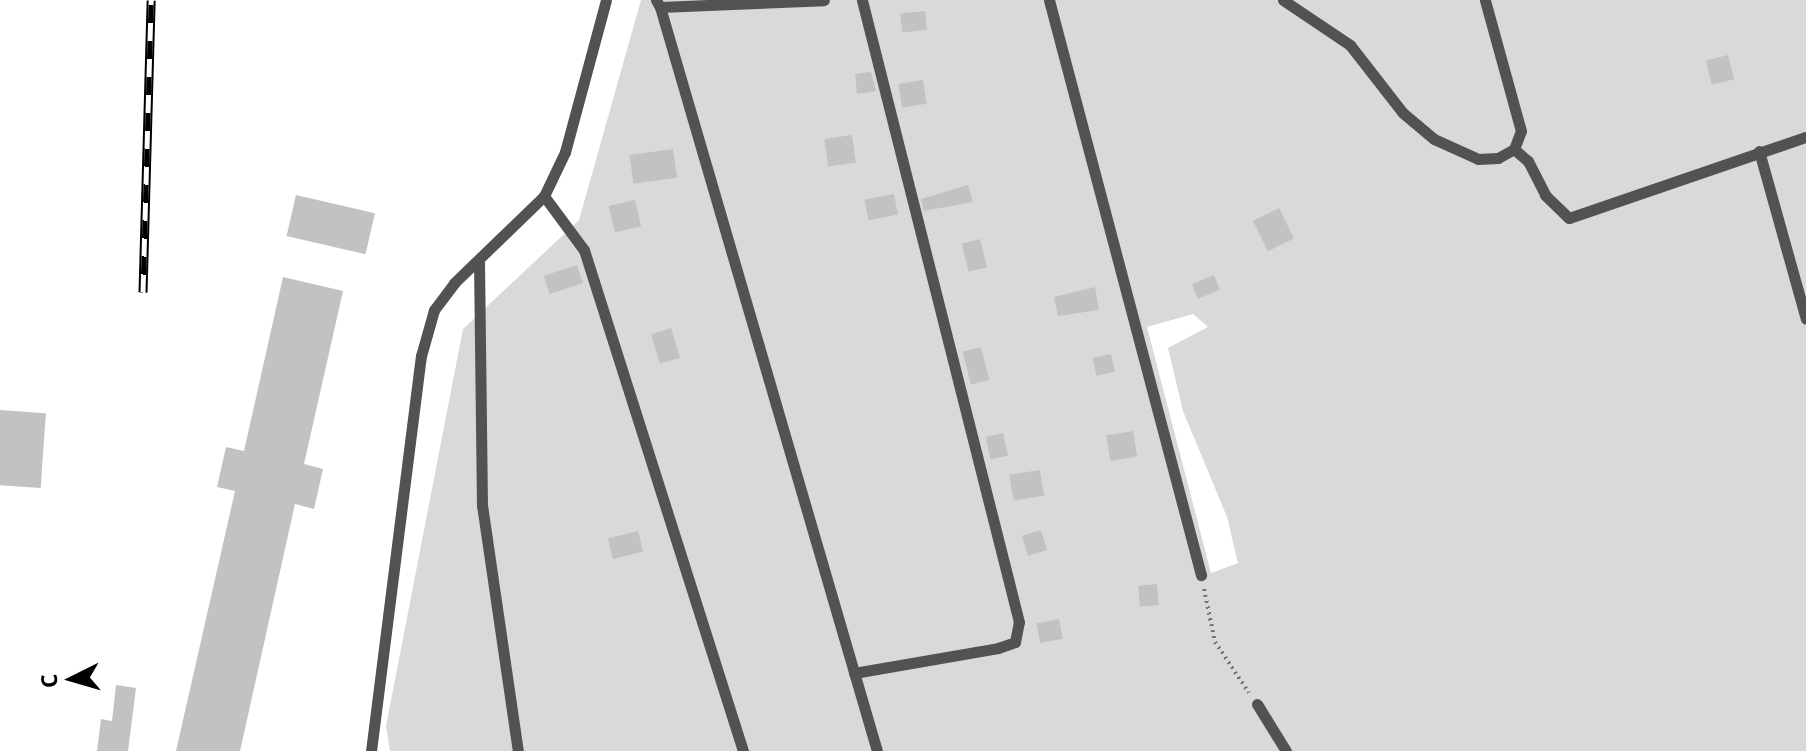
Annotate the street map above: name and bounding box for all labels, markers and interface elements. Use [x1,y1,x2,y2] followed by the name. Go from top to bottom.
[32,639,112,719] north arrow
[33,673,64,689] text: С

